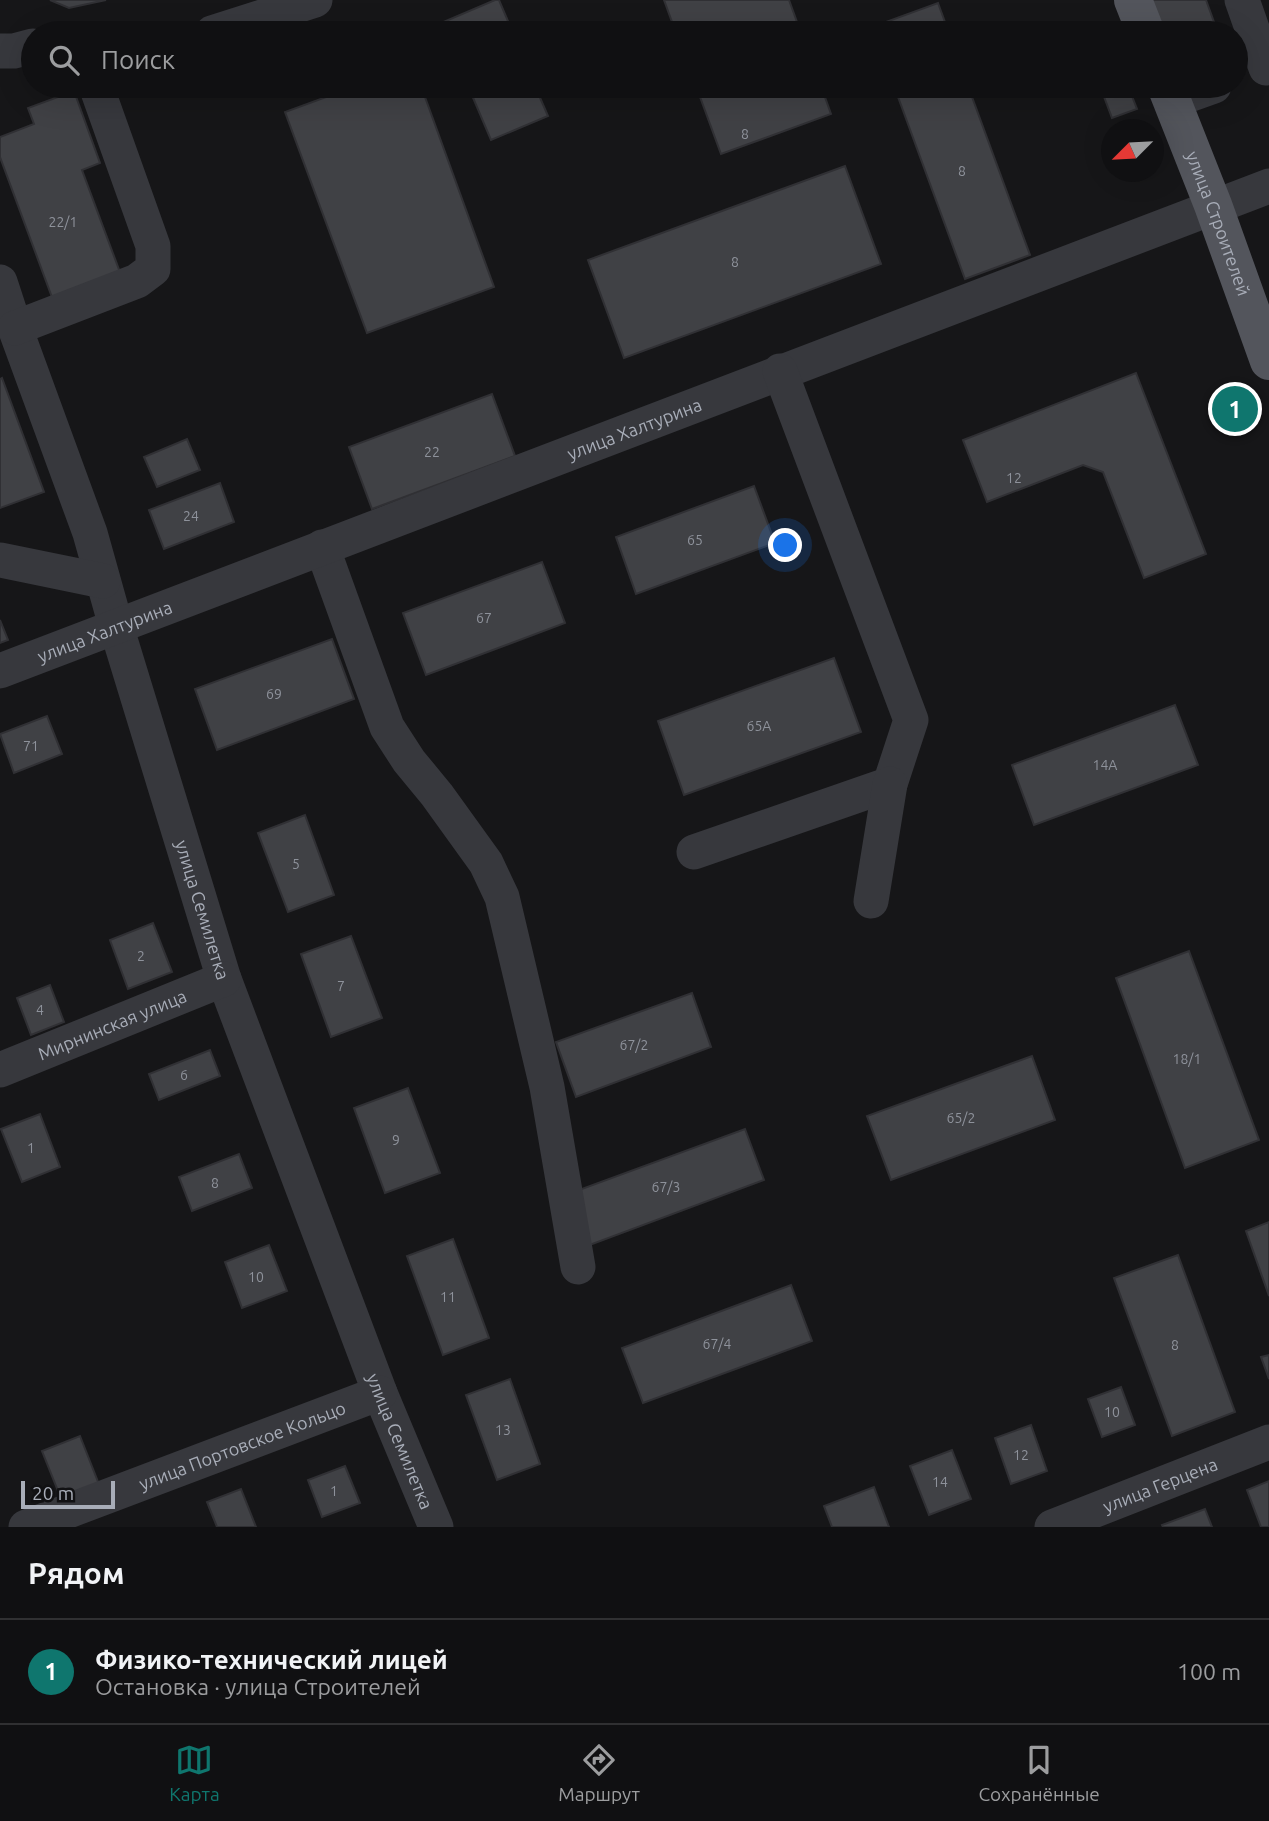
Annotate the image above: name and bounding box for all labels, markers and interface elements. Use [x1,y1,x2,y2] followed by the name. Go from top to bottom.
[21,21,1248,98] search box
[45,41,83,79] icon: search
[101,45,175,74] text: Поиск
[1101,119,1164,182] north arrow
[741,126,749,142] house number: 8
[1183,148,1255,298] street label: улица Строителей
[958,163,966,179] house number: 8
[49,214,77,230] house number: 22/1
[731,254,739,270] house number: 8
[1212,383,1258,435] pin: 1
[564,394,704,463] street label: улица Халтурина
[424,444,440,460] house number: 22
[1006,470,1022,486] house number: 12
[183,508,199,524] house number: 24
[768,528,802,562] your location
[687,532,703,548] house number: 65
[35,596,175,666] street label: улица Халтурина
[476,610,492,626] house number: 67
[266,686,282,702] house number: 69
[747,718,771,734] house number: 65А
[23,738,39,754] house number: 71
[1093,757,1117,773] house number: 14А
[172,837,234,982] street label: улица Семилетка
[292,856,300,872] house number: 5
[137,948,145,964] house number: 2
[337,978,345,994] house number: 7
[35,985,189,1064] street label: Мирнинская улица
[36,1002,44,1018] house number: 4
[620,1037,648,1053] house number: 67/2
[1173,1051,1201,1067] house number: 18/1
[180,1067,188,1083] house number: 6
[947,1110,975,1126] house number: 65/2
[392,1132,400,1148] house number: 9
[27,1140,35,1156] house number: 1
[211,1175,219,1191] house number: 8
[652,1179,680,1195] house number: 67/3
[248,1269,264,1285] house number: 10
[440,1289,456,1305] house number: 11
[703,1336,732,1352] house number: 67/4
[1171,1337,1179,1353] house number: 8
[363,1370,437,1512] street label: улица Семилетка
[136,1397,348,1493] street label: улица Портовское Кольцо
[1104,1404,1120,1420] house number: 10
[495,1422,511,1438] house number: 13
[1013,1447,1029,1463] house number: 12
[1100,1453,1220,1516] street label: улица Герцена
[932,1474,948,1490] house number: 14
[21,1478,116,1510] scale bar
[32,1482,74,1504] text: 20 m
[330,1483,338,1499] house number: 1
[28,1556,124,1590] text: Рядом
[95,1645,448,1674] text: Физико-технический лицей
[45,1659,57,1684] text: 1
[1177,1659,1241,1684] text: 100 m
[95,1674,421,1699] text: Остановка · улица Строителей
[169,1741,220,1805] tab: Карта
[558,1741,640,1805] tab: Маршрут
[978,1741,1100,1805] tab: Сохранённые

